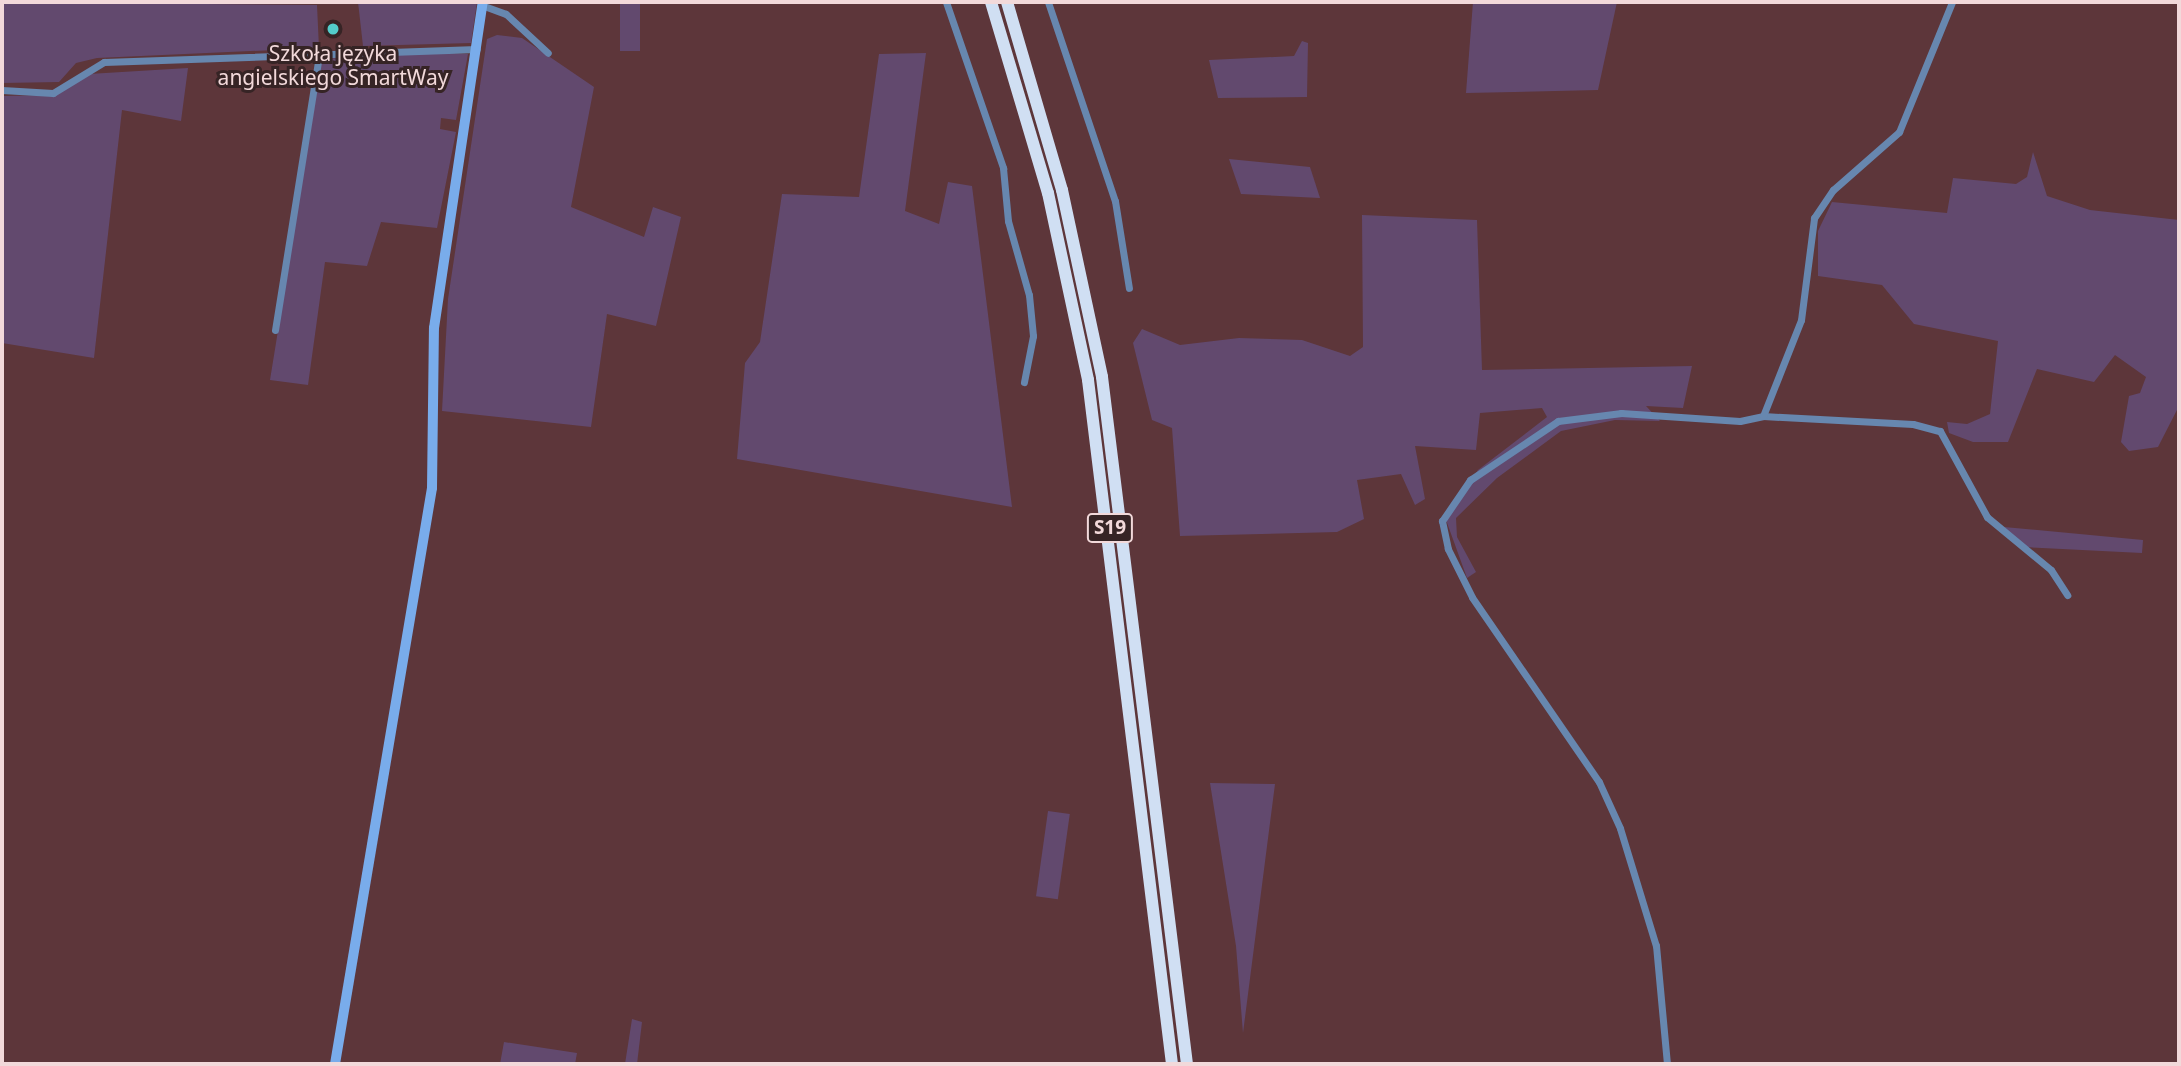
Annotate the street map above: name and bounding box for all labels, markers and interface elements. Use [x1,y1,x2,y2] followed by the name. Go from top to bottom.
[325,21,341,37] marker: Szkoła języka angielskiego SmartWay
[218,40,448,90] place label: Szkoła języka angielskiego SmartWay
[1086,512,1134,544] road number: S19

